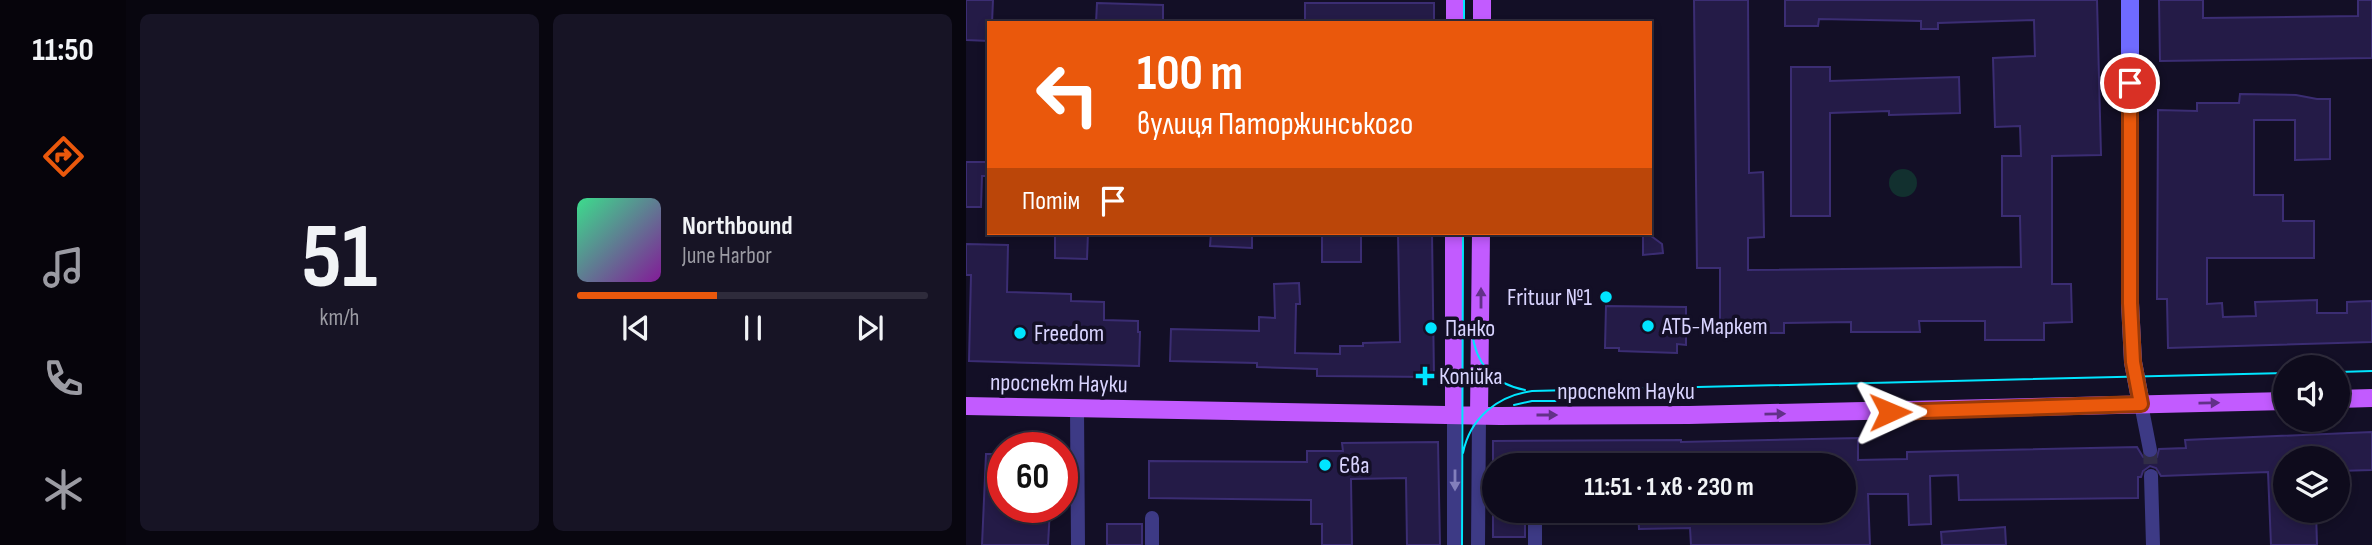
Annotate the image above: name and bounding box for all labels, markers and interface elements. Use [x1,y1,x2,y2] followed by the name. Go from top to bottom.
[32,31,94,70] text: 11:50
[1137,45,1243,104] text: 100 m
[1022,49,1113,140] icon: left
[2100,53,2160,113] pin
[2111,64,2149,102] icon: arrive
[1137,105,1413,144] text: вулиця Паторжинського
[39,132,88,181] icon: directions
[1094,182,1132,220] icon: arrive
[1022,186,1080,217] text: Потім
[302,204,377,313] text: 51
[682,211,793,242] text: Northbound
[682,242,772,270] text: June Harbor
[39,243,88,292] icon: music
[1507,283,1593,312] place label: Frituur №1
[1475,287,1487,309] one-way arrow
[1598,289,1614,305] marker: Frituur №1
[320,304,359,332] text: km/h
[617,309,655,347] icon: previous
[734,309,772,347] icon: pause
[851,309,889,347] icon: next
[1661,312,1768,341] place label: АТБ-Маркет
[1445,314,1495,343] place label: Панко
[1640,318,1656,334] marker: АТБ-Маркет
[1034,319,1104,348] place label: Freedom
[1423,320,1439,336] marker: Панко
[1012,325,1028,341] marker: Freedom
[39,354,88,403] icon: phone
[2273,355,2350,523] map controls
[2273,355,2350,432] button: sound
[1439,362,1503,391] place label: Копійка
[990,368,1128,399] street label: проспект Науки
[1417,368,1433,384] marker: Копійка
[1853,375,1927,449] position arrow
[1557,377,1695,406] street label: проспект Науки
[2198,397,2220,408] one-way arrow
[1764,408,1786,420] one-way arrow
[1537,409,1559,421] one-way arrow
[987,432,1078,523] speed limit sign: 60
[2273,446,2350,523] button: layers
[1339,451,1369,480] place label: Єва
[1317,457,1333,473] marker: Єва
[39,465,88,514] icon: climate
[1449,469,1461,491] one-way arrow
[1584,472,1754,503] text: 11:51 · 1 хв · 230 m

